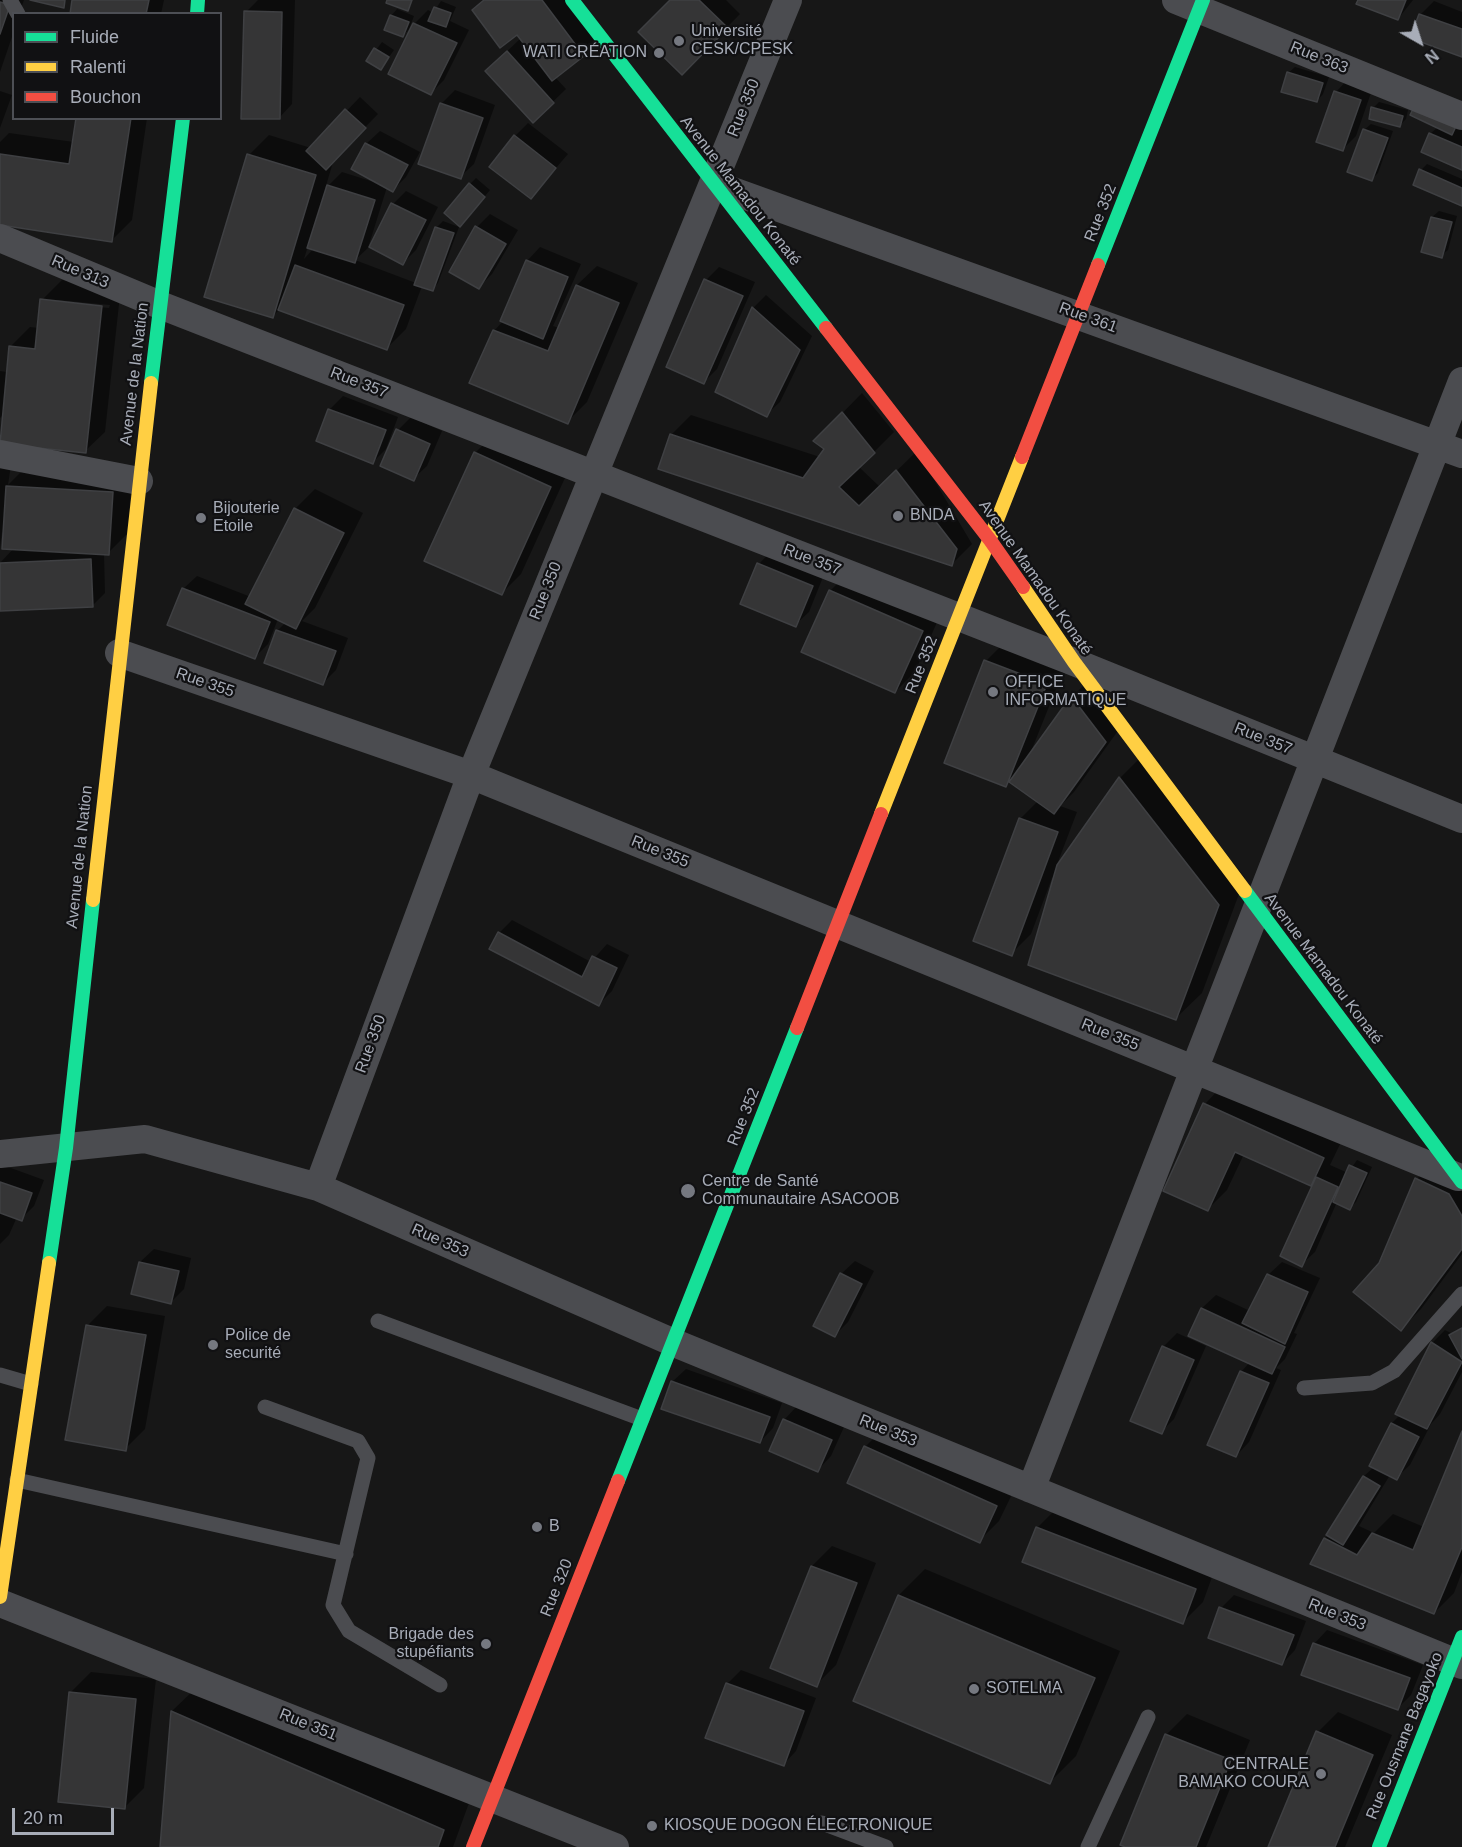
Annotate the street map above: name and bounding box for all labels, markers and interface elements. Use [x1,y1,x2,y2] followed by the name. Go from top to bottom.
[12,12,222,120] legend
[1390,12,1450,72] north arrow
[691,22,793,60] place label: Université CESK/CPESK
[70,27,119,47] text: Fluide
[672,34,686,48] marker: Université CESK/CPESK
[1287,38,1351,78] street label: Rue 363
[523,43,647,63] place label: WATI CRÉATION
[652,46,666,60] marker: WATI CRÉATION
[1422,46,1441,67] text: N
[70,57,126,77] text: Ralenti
[724,76,764,140] street label: Rue 350
[70,87,141,107] text: Bouchon
[676,112,804,270] street label: Avenue Mamadou Konaté
[1081,181,1121,245] street label: Rue 352
[48,251,112,293] street label: Rue 313
[1056,299,1120,337] street label: Rue 361
[117,301,153,447] street label: Avenue de la Nation
[327,363,391,403] street label: Rue 357
[974,497,1096,659] street label: Avenue Mamadou Konaté
[213,499,280,537] place label: Bijouterie Etoile
[910,506,954,526] place label: BNDA
[891,509,905,523] marker: BNDA
[194,511,208,525] marker: Bijouterie Etoile
[780,540,844,580] street label: Rue 357
[526,559,566,623] street label: Rue 350
[902,633,942,697] street label: Rue 352
[173,664,237,702] street label: Rue 355
[1005,673,1126,711] place label: OFFICE INFORMATIQUE
[986,685,1000,699] marker: OFFICE INFORMATIQUE
[1231,719,1295,759] street label: Rue 357
[63,784,97,930] street label: Avenue de la Nation
[628,832,692,872] street label: Rue 355
[1260,889,1386,1049] street label: Avenue Mamadou Konaté
[352,1012,390,1076] street label: Rue 350
[1078,1015,1142,1055] street label: Rue 355
[724,1085,764,1149] street label: Rue 352
[702,1172,899,1210] place label: Centre de Santé Communautaire ASACOOB
[679,1182,697,1200] marker: Centre de Santé Communautaire ASACOOB
[408,1220,472,1262] street label: Rue 353
[225,1326,291,1364] place label: Police de securité
[206,1338,220,1352] marker: Police de securité
[856,1411,920,1451] street label: Rue 353
[549,1517,560,1537] place label: B
[530,1520,544,1534] marker: B
[537,1556,577,1620] street label: Rue 320
[1305,1595,1369,1635] street label: Rue 353
[389,1625,474,1663] place label: Brigade des stupéfiants
[479,1637,493,1651] marker: Brigade des stupéfiants
[1363,1650,1447,1822] street label: Rue Ousmane Bagayoko
[986,1679,1062,1699] place label: SOTELMA
[967,1682,981,1696] marker: SOTELMA
[276,1705,340,1745] street label: Rue 351
[1178,1755,1309,1793] place label: CENTRALE BAMAKO COURA
[1314,1767,1328,1781] marker: CENTRALE BAMAKO COURA
[15,1796,117,1834] scale bar
[23,1808,63,1828] text: 20 m
[664,1816,932,1836] place label: KIOSQUE DOGON ÉLECTRONIQUE
[645,1819,659,1833] marker: KIOSQUE DOGON ÉLECTRONIQUE

